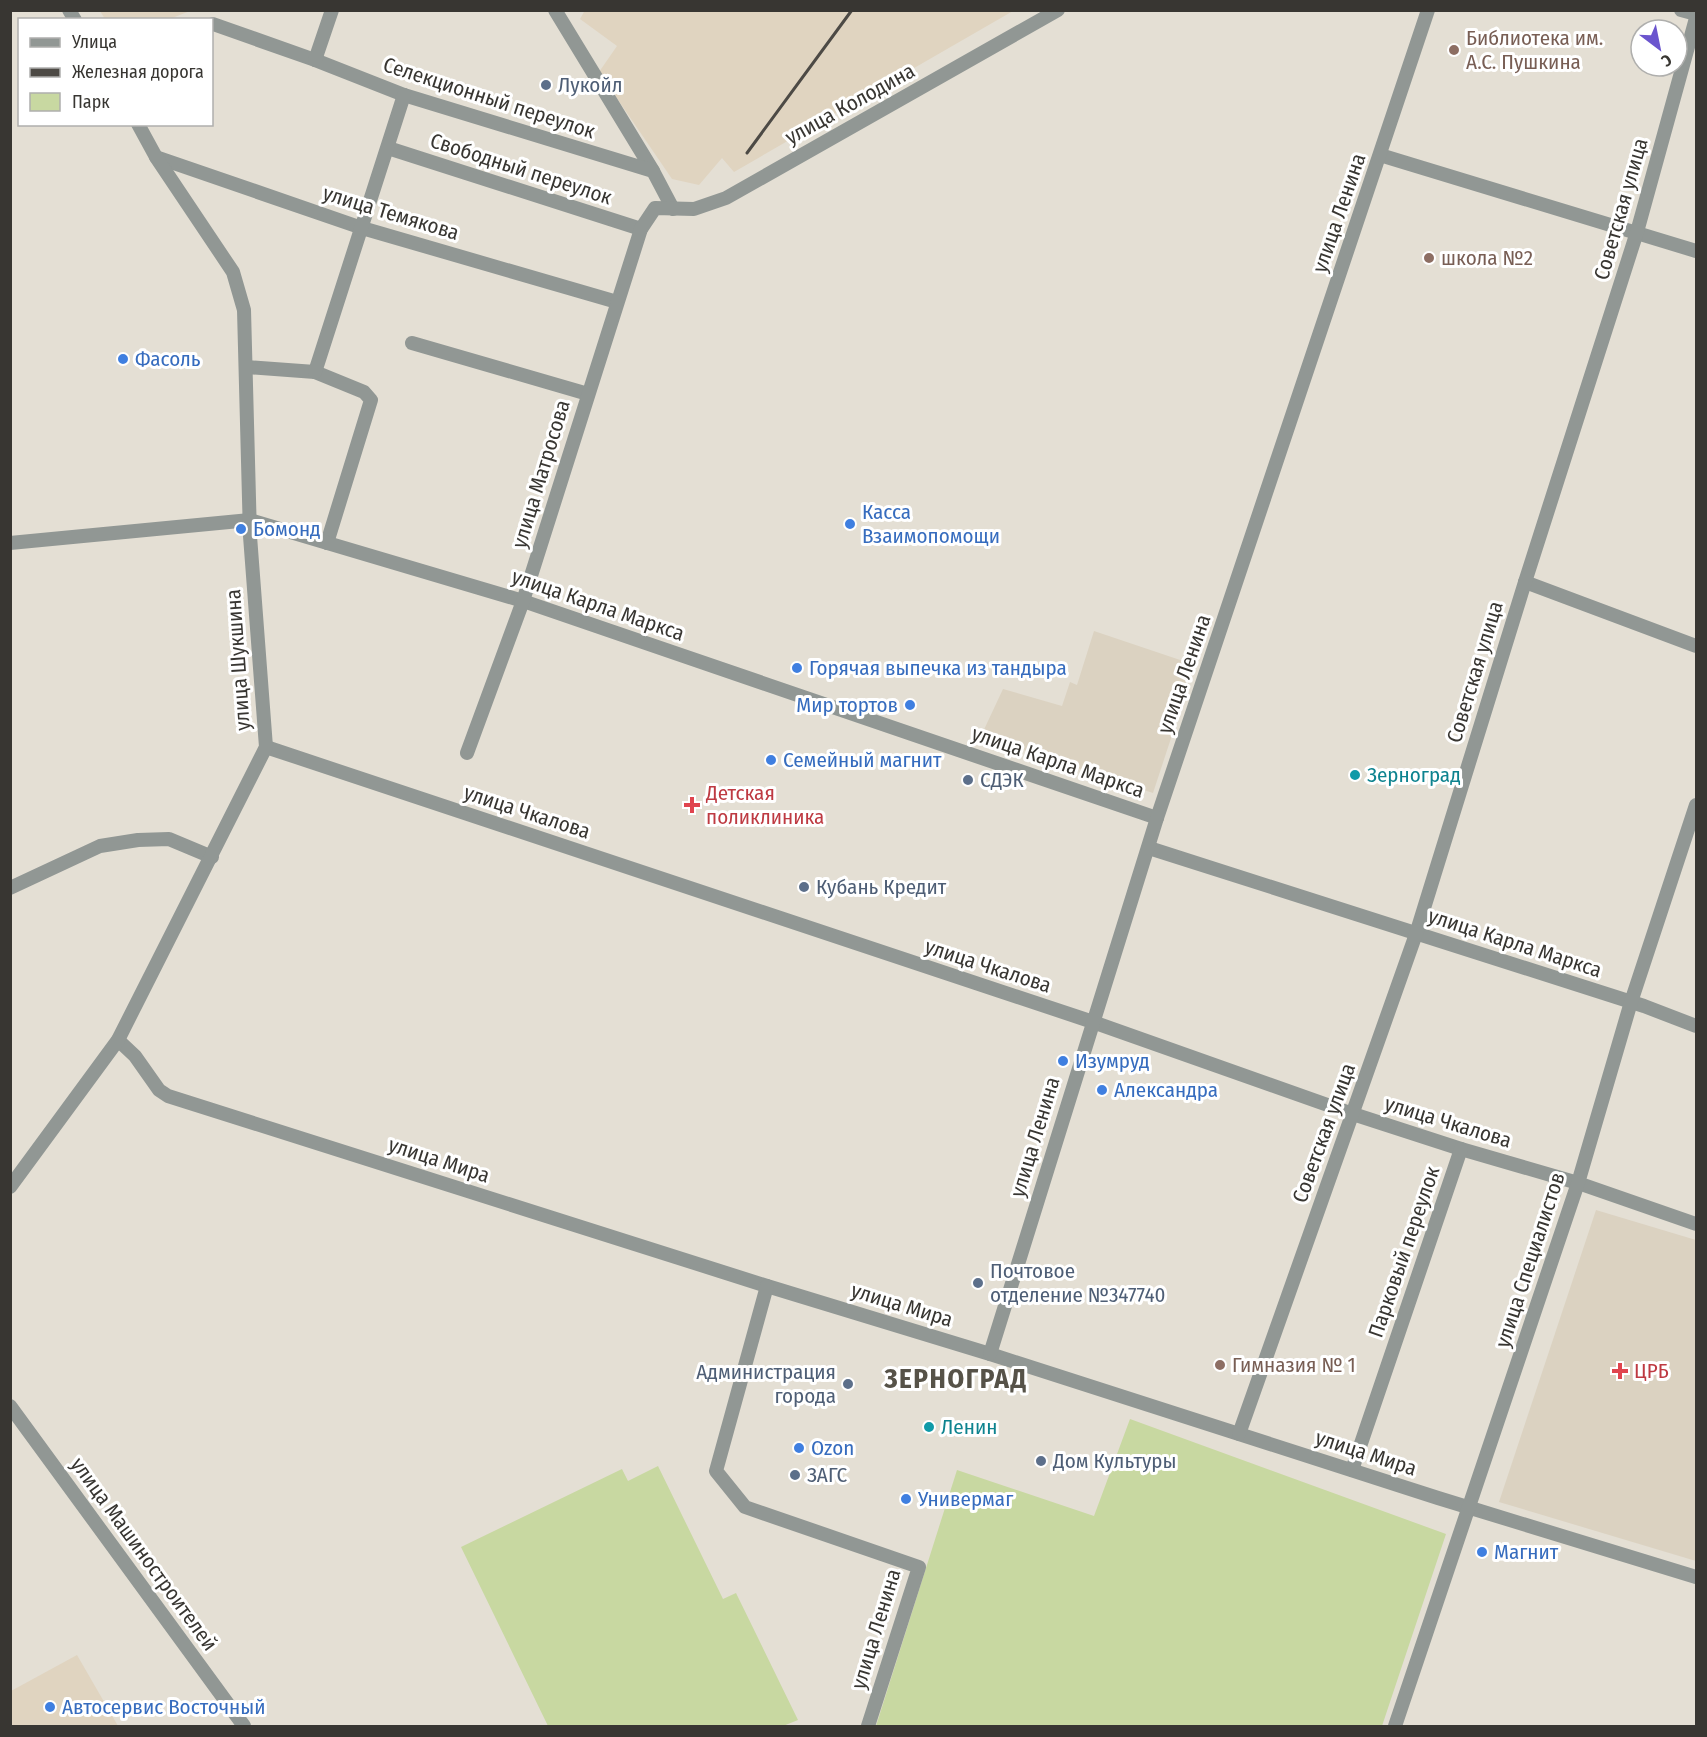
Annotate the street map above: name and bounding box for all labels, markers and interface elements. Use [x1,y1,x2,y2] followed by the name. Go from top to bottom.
[18,18,213,126] legend
[1629,18,1689,78] north arrow
[1466,25,1603,75] place label: Библиотека им. А.С. Пушкина
[71,31,117,53] text: Улица
[1447,43,1461,57] marker: Библиотека им. А.С. Пушкина
[1658,50,1675,71] text: С
[380,51,598,145] street label: Селекционный переулок
[781,58,919,150] street label: улица Колодина
[72,61,204,83] text: Железная дорога
[558,72,623,98] place label: Лукойл
[539,78,553,92] marker: Лукойл
[72,91,110,113] text: Парк
[427,127,615,211] street label: Свободный переулок
[1588,135,1654,283] street label: Советская улица
[1306,150,1372,276] street label: улица Ленина
[320,180,462,246] street label: улица Темякова
[1441,245,1533,271] place label: школа №2
[1422,251,1436,265] marker: школа №2
[135,346,201,372] place label: Фасоль
[116,352,130,366] marker: Фасоль
[506,397,576,551] street label: улица Матросова
[862,499,1000,549] place label: Касса Взаимопомощи
[253,516,321,542] place label: Бомонд
[843,517,857,531] marker: Касса Взаимопомощи
[234,522,248,536] marker: Бомонд
[508,563,688,647] street label: улица Карла Маркса
[220,588,256,732] street label: улица Шукшина
[1441,598,1509,746] street label: Советская улица
[1151,611,1217,737] street label: улица Ленина
[809,655,1067,681] place label: Горячая выпечка из тандыра
[790,661,804,675] marker: Горячая выпечка из тандыра
[796,692,898,718] place label: Мир тортов
[903,698,917,712] marker: Мир тортов
[968,720,1148,804] street label: улица Карла Маркса
[783,747,942,773] place label: Семейный магнит
[764,753,778,767] marker: Семейный магнит
[1367,762,1461,788] place label: Зерноград
[980,767,1024,793] place label: СДЭК
[1348,768,1362,782] marker: Зерноград
[961,773,975,787] marker: СДЭК
[461,779,593,845] street label: улица Чкалова
[705,780,824,830] place label: Детская поликлиника
[683,796,701,814] marker: Детская поликлиника
[816,874,947,900] place label: Кубань Кредит
[797,880,811,894] marker: Кубань Кредит
[1425,903,1605,983] street label: улица Карла Маркса
[922,933,1054,999] street label: улица Чкалова
[1075,1048,1150,1074] place label: Изумруд
[1056,1054,1070,1068] marker: Изумруд
[1287,1060,1361,1206] street label: Советская улица
[1004,1074,1066,1200] street label: улица Ленина
[1114,1077,1218,1103] place label: Александра
[1095,1083,1109,1097] marker: Александра
[1381,1090,1515,1154] street label: улица Чкалова
[385,1131,493,1189] street label: улица Мира
[1363,1163,1446,1341] street label: Парковый переулок
[1489,1169,1571,1351] street label: улица Специалистов
[990,1258,1166,1308] place label: Почтовое отделение №347740
[971,1276,985,1290] marker: Почтовое отделение №347740
[848,1277,956,1333] street label: улица Мира
[1232,1352,1356,1378] place label: Гимназия № 1
[1213,1358,1227,1372] marker: Гимназия № 1
[1634,1358,1669,1384] place label: ЦРБ
[696,1359,836,1409] place label: Администрация города
[1611,1362,1629,1380] marker: ЦРБ
[883,1363,1028,1395] district label: ЗЕРНОГРАД
[841,1377,855,1391] marker: Администрация города
[941,1414,997,1440] place label: Ленин
[922,1420,936,1434] marker: Ленин
[1312,1424,1420,1482] street label: улица Мира
[811,1435,854,1461] place label: Ozon
[792,1441,806,1455] marker: Ozon
[1052,1448,1176,1474] place label: Дом Культуры
[65,1452,223,1656] street label: улица Машиностроителей
[1034,1454,1048,1468] marker: Дом Культуры
[807,1462,847,1488] place label: ЗАГС
[788,1468,802,1482] marker: ЗАГС
[917,1486,1014,1512] place label: Универмаг
[899,1492,913,1506] marker: Универмаг
[1494,1539,1559,1565] place label: Магнит
[1475,1545,1489,1559] marker: Магнит
[845,1566,907,1692] street label: улица Ленина
[62,1694,266,1720] place label: Автосервис Восточный
[43,1700,57,1714] marker: Автосервис Восточный

